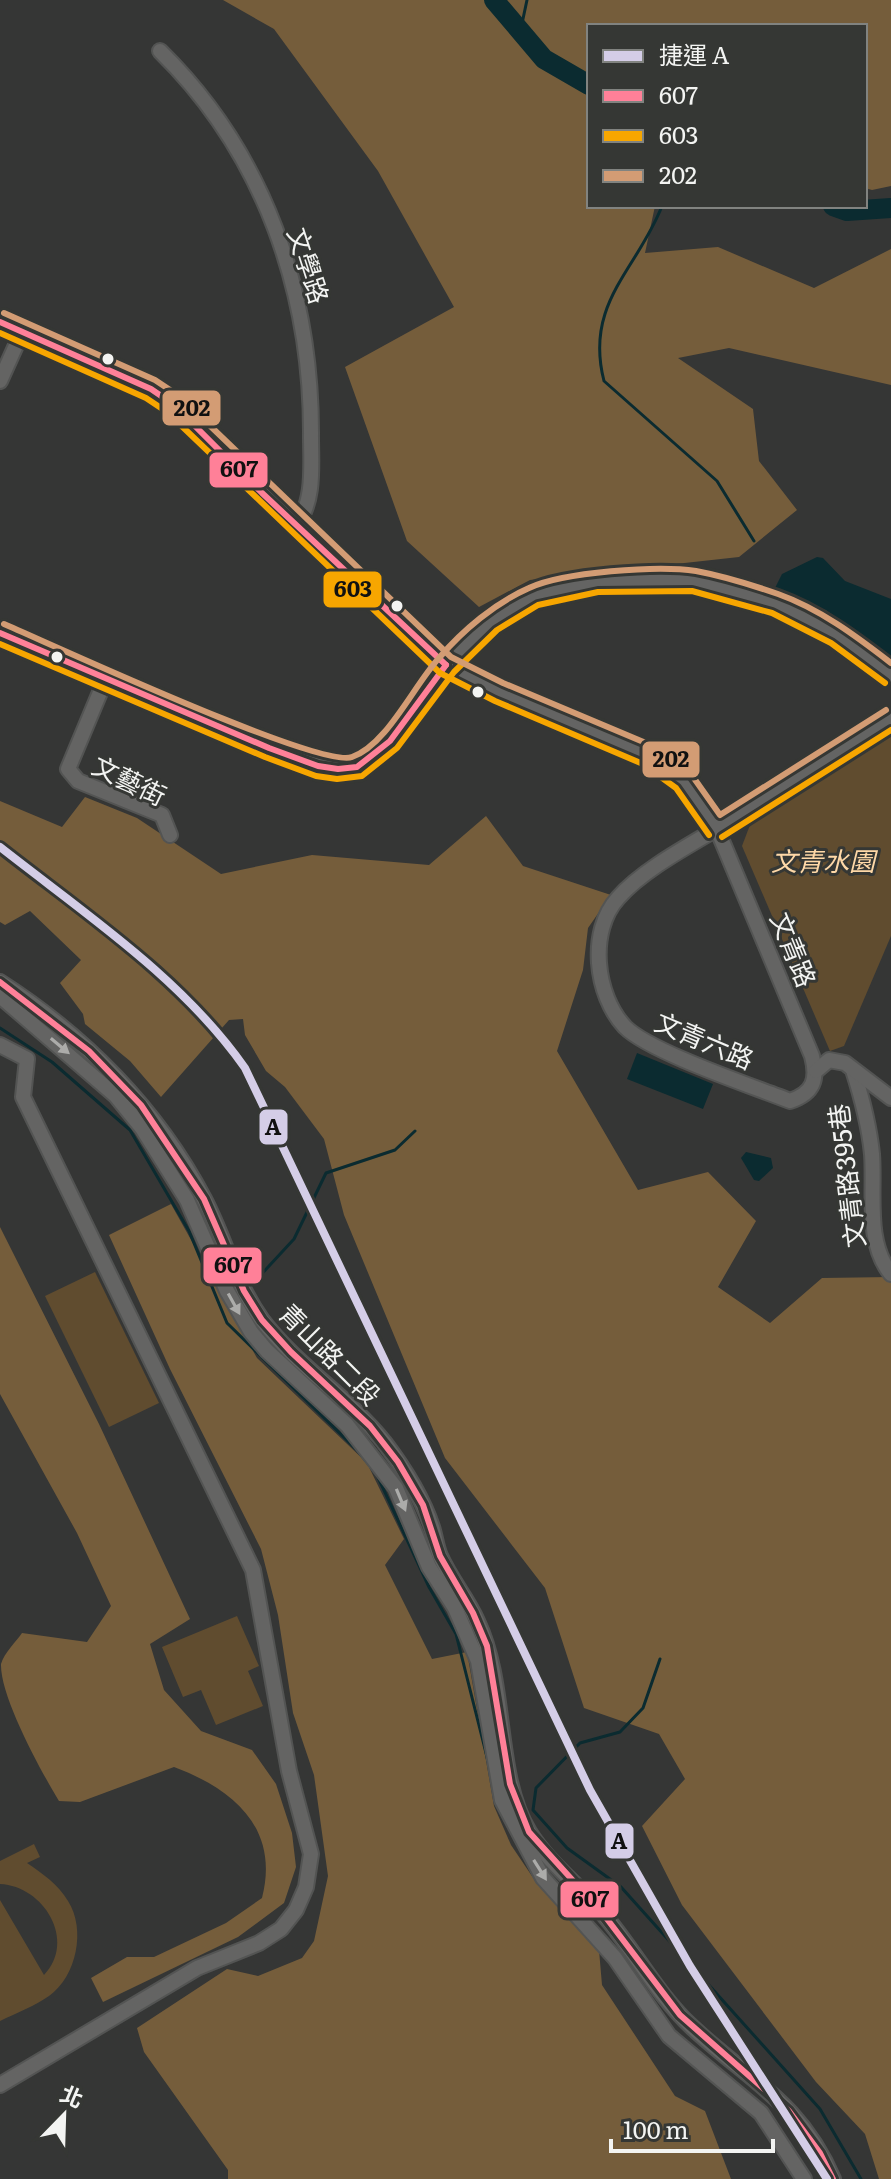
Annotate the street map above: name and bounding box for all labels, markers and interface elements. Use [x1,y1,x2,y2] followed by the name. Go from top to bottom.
[587,24,867,208] legend
[659,36,730,71] text: 捷運 A
[659,76,698,111] text: 607
[659,116,698,151] text: 603
[659,156,697,191] text: 202
[279,222,341,308] street label: 文學路
[100,351,116,367] unlabelled marker
[161,389,222,427] line badge: 202
[174,390,211,423] text: 202
[208,451,269,489] line badge: 607
[220,451,258,484] text: 607
[322,570,383,609] line badge: 603
[334,571,372,604] text: 603
[389,598,405,614] unlabelled marker
[49,649,65,665] unlabelled marker
[470,684,486,700] unlabelled marker
[641,740,701,779] line badge: 202
[653,741,690,774] text: 202
[86,744,174,814] street label: 文藝街
[771,840,879,879] park label: 文青水園
[762,906,828,992] street label: 文青路
[650,1001,760,1077] street label: 文青六路
[50,1037,70,1054] one-way arrow
[817,1102,873,1250] street label: 文青路395巷
[258,1108,289,1146] line badge: A
[265,1109,282,1142] text: A
[202,1246,263,1285] line badge: 607
[214,1247,252,1280] text: 607
[227,1293,241,1315] one-way arrow
[271,1293,391,1413] street label: 青山路二段
[395,1488,408,1512] one-way arrow
[604,1822,635,1860] line badge: A
[611,1823,628,1856] text: A
[532,1860,547,1881] one-way arrow
[559,1880,620,1919] line badge: 607
[571,1881,609,1914] text: 607
[24,2075,104,2155] north arrow
[56,2076,89,2115] text: 北
[611,2103,773,2153] scale bar
[623,2111,689,2146] text: 100 m

